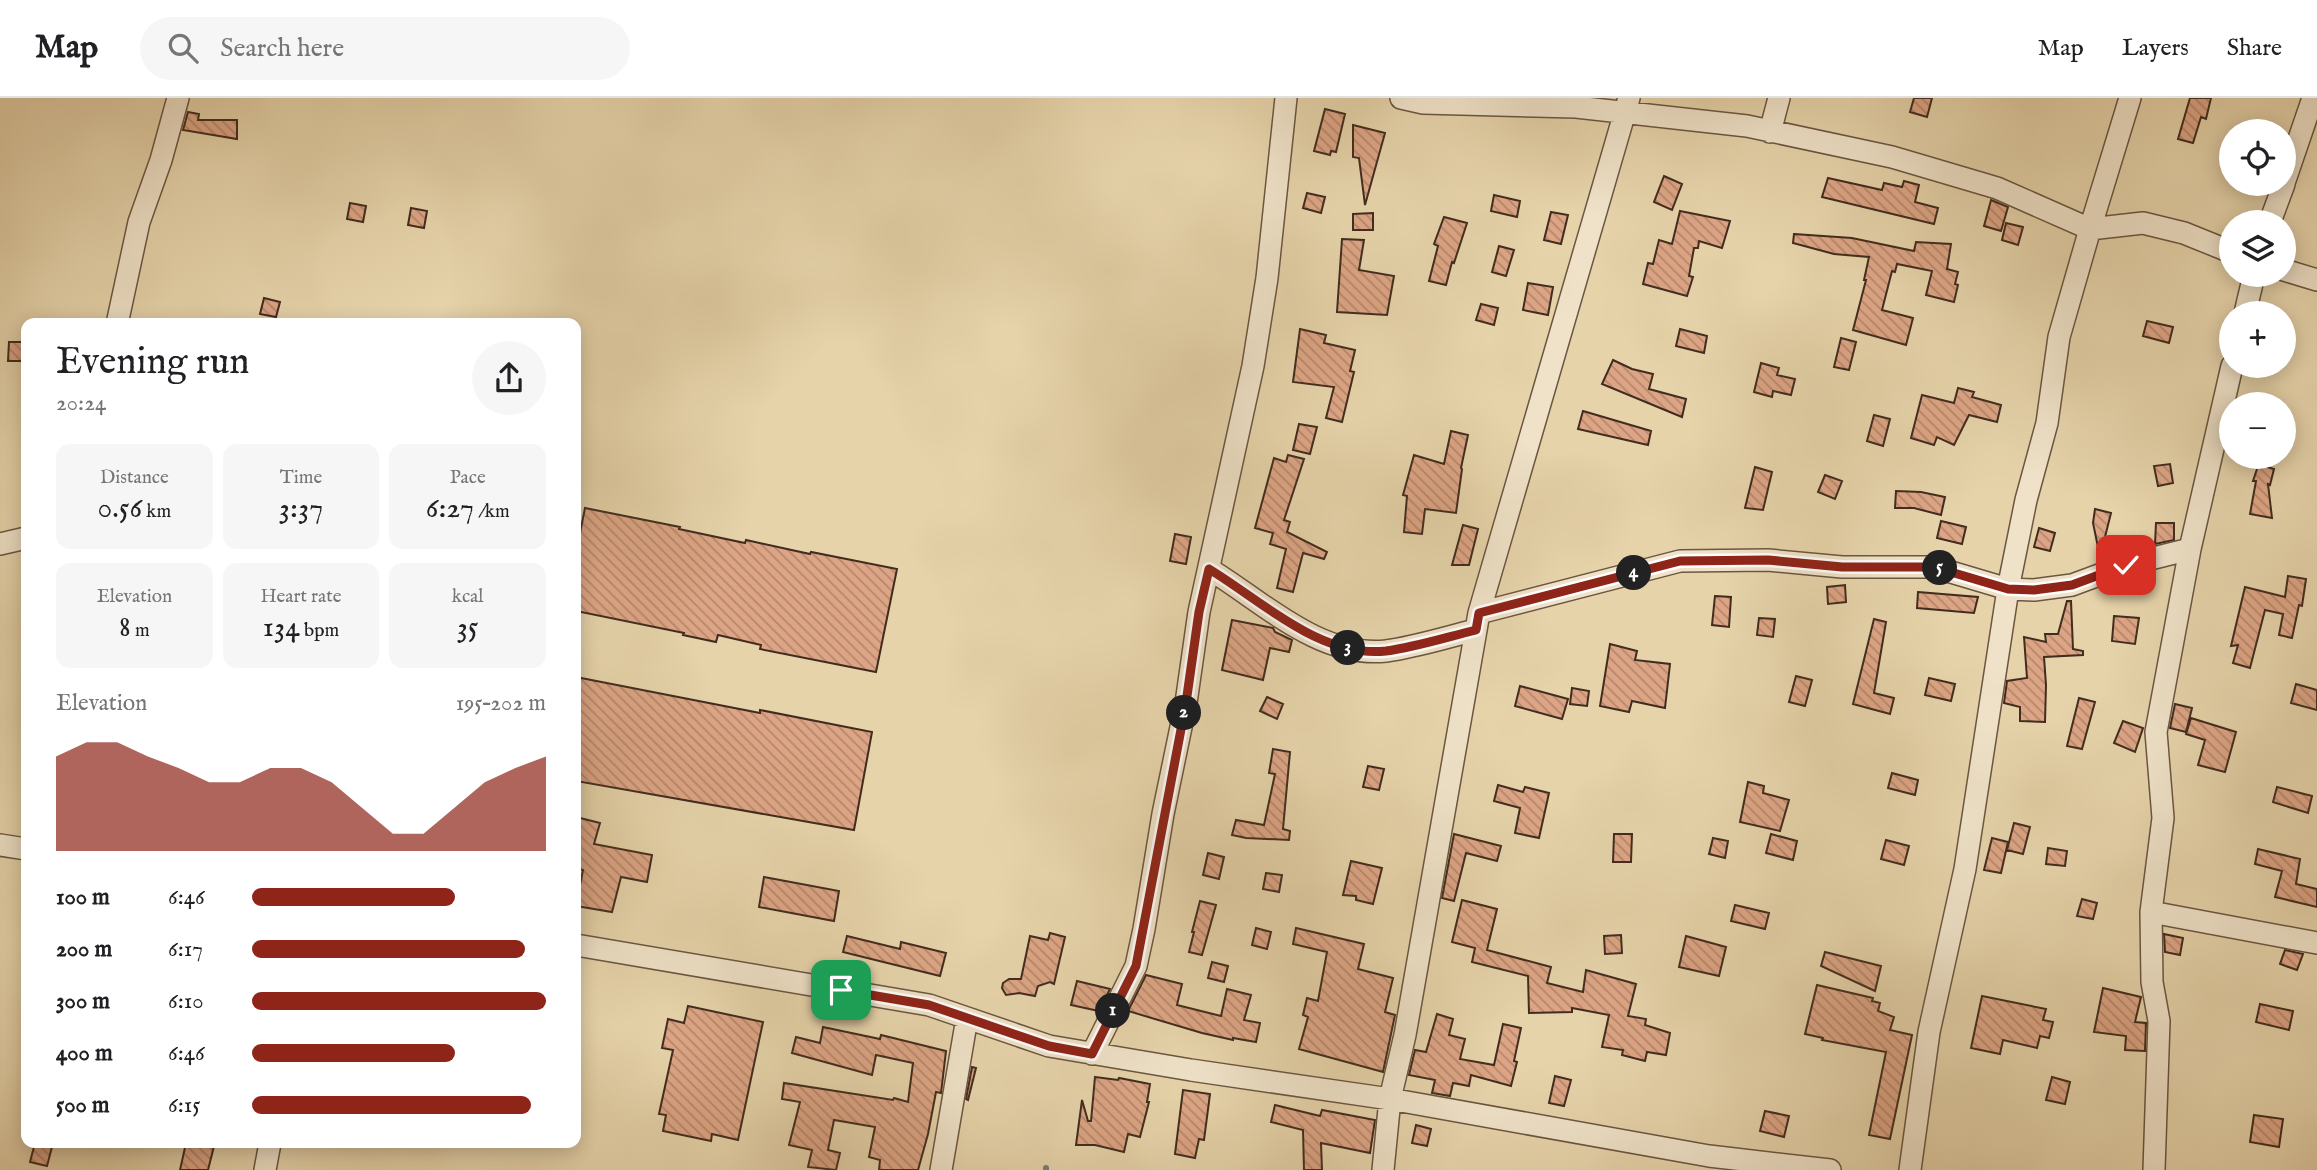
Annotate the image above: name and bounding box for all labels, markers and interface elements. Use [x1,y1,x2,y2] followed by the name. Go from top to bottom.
[140,17,630,80] search box
[35,27,98,69] text: Map
[164,29,202,67] icon: search
[220,32,344,65] text: Search here
[2038,33,2084,64] text: Map
[2122,33,2189,64] text: Layers
[2227,33,2282,64] text: Share
[2219,119,2296,469] map controls
[2219,119,2296,196] button: locate
[2219,210,2296,287] button: layers
[2219,301,2296,378] button: +
[56,339,250,387] text: Evening run
[472,341,546,415] button: share
[56,389,106,418] text: 20:24
[2219,392,2296,469] button: −
[100,466,169,490] text: Distance
[280,466,322,490] text: Time
[450,466,486,490] text: Pace
[98,490,142,528] text: 0.56
[279,490,323,528] text: 3:37
[426,490,474,528] text: 6:27
[142,500,171,524] text: km
[474,500,510,524] text: /km
[2096,535,2156,595] pin
[2107,546,2145,584] icon: check
[1923,550,1958,586] pin: 5
[1936,555,1943,579] text: 5
[1616,556,1652,590] pin: 4
[1629,560,1638,584] text: 4
[97,585,172,609] text: Elevation
[260,585,342,609] text: Heart rate
[452,585,484,609] text: kcal
[119,609,131,647] text: 8
[263,609,300,647] text: 134
[457,609,479,647] text: 35
[131,619,150,643] text: m
[300,619,339,643] text: bpm
[1330,630,1366,666] pin: 3
[1344,635,1351,659] text: 3
[56,689,147,718] text: Elevation
[456,689,546,718] text: 195–202 m
[1166,696,1202,730] pin: 2
[1179,700,1188,724] text: 2
[56,883,110,912] text: 100 m
[168,883,205,912] text: 6:46
[56,935,112,964] text: 200 m
[168,935,203,964] text: 6:17
[811,960,871,1020] pin
[822,971,860,1009] icon: arrive
[56,987,110,1016] text: 300 m
[168,987,204,1016] text: 6:10
[1096,993,1130,1028] pin: 1
[1109,998,1116,1022] text: 1
[56,1039,113,1068] text: 400 m
[168,1039,205,1068] text: 6:46
[56,1091,110,1120] text: 500 m
[168,1091,201,1120] text: 6:15

